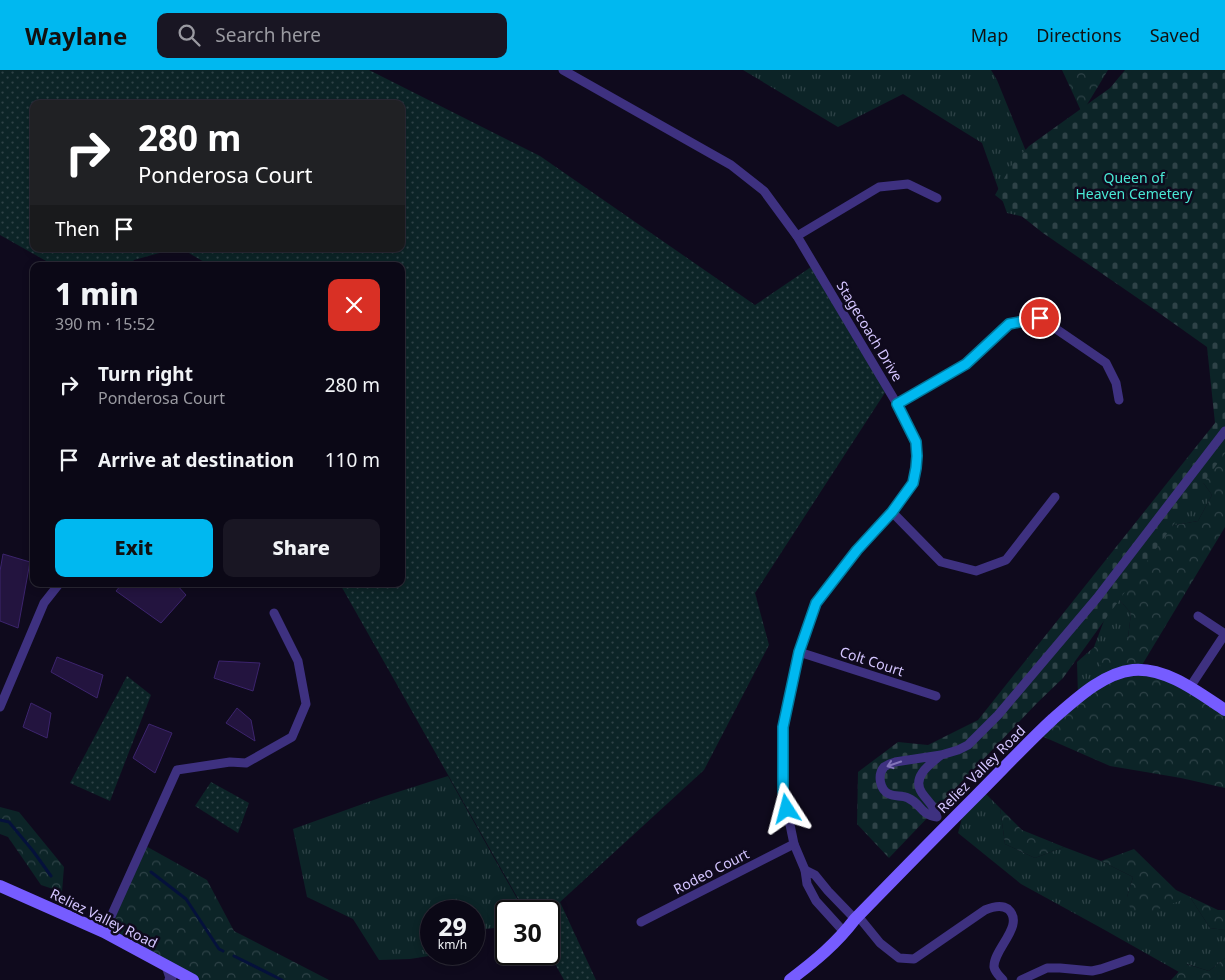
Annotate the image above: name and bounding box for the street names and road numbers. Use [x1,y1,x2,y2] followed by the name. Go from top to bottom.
[833,277,907,385] street label: Stagecoach Drive
[837,642,907,680] street label: Colt Court
[933,721,1029,817] street label: Reliez Valley Road
[670,844,752,898] street label: Rodeo Court
[47,884,161,952] street label: Reliez Valley Road

